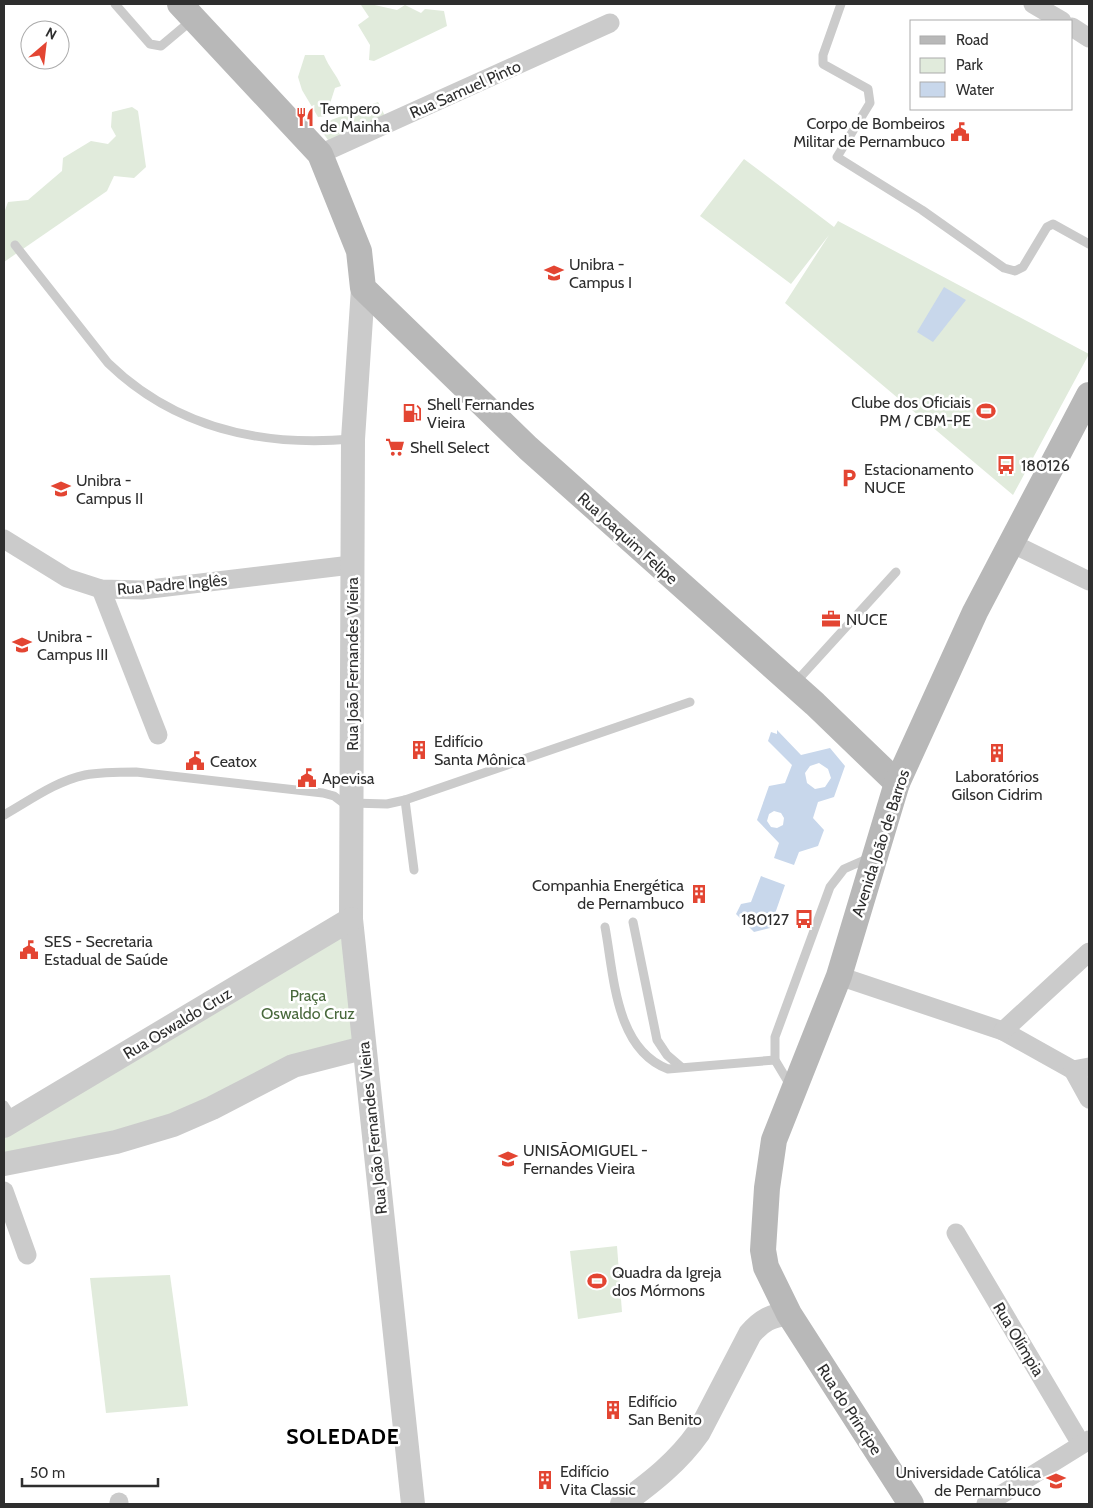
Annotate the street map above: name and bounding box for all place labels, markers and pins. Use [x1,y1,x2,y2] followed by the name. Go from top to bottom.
[320,99,390,136] place label: Tempero de Mainha
[294,106,316,128] restaurant icon: Tempero de Mainha
[793,114,945,151] place label: Corpo de Bombeiros Militar de Pernambuco
[949,121,971,143] public building icon: Corpo de Bombeiros Militar de Pernambuco
[569,255,632,292] place label: Unibra - Campus I
[543,262,565,284] school or university icon: Unibra - Campus I
[851,393,971,430] place label: Clube dos Oficiais PM / CBM-PE
[427,395,535,432] place label: Shell Fernandes Vieira
[975,400,997,422] sports icon: Clube dos Oficiais PM / CBM-PE
[401,402,423,424] fuel station icon: Shell Fernandes Vieira
[384,436,406,458] supermarket icon: Shell Select
[410,438,490,457] place label: Shell Select
[995,454,1017,476] bus stop icon: 180126
[1021,456,1070,475] place label: 180126
[864,460,974,497] place label: Estacionamento NUCE
[838,467,860,489] parking icon: Estacionamento NUCE
[76,471,143,508] place label: Unibra - Campus II
[50,478,72,500] school or university icon: Unibra - Campus II
[820,608,842,630] office icon: NUCE
[846,610,888,629] place label: NUCE
[37,627,108,664] place label: Unibra - Campus III
[11,634,33,656] school or university icon: Unibra - Campus III
[434,732,526,769] place label: Edifício Santa Mônica
[408,739,430,761] building icon: Edifício Santa Mônica
[986,742,1008,764] building icon: Laboratórios Gilson Cidrim
[184,750,206,772] public building icon: Ceatox
[210,752,257,771] place label: Ceatox
[296,767,318,789] public building icon: Apevisa
[952,767,1042,804] place label: Laboratórios Gilson Cidrim
[322,769,375,788] place label: Apevisa
[532,876,684,913] place label: Companhia Energética de Pernambuco
[688,883,710,905] building icon: Companhia Energética de Pernambuco
[793,908,815,930] bus stop icon: 180127
[741,910,789,929] place label: 180127
[44,932,168,969] place label: SES - Secretaria Estadual de Saúde
[18,939,40,961] public building icon: SES - Secretaria Estadual de Saúde
[523,1141,648,1178] place label: UNISÃOMIGUEL - Fernandes Vieira
[497,1148,519,1170] school or university icon: UNISÃOMIGUEL - Fernandes Vieira
[612,1263,722,1300] place label: Quadra da Igreja dos Mórmons
[586,1270,608,1292] sports icon: Quadra da Igreja dos Mórmons
[628,1392,702,1429] place label: Edifício San Benito
[602,1399,624,1421] building icon: Edifício San Benito
[560,1462,636,1499] place label: Edifício Vita Classic
[895,1463,1041,1500] place label: Universidade Católica de Pernambuco
[534,1469,556,1491] building icon: Edifício Vita Classic
[1045,1470,1067,1492] school or university icon: Universidade Católica de Pernambuco

